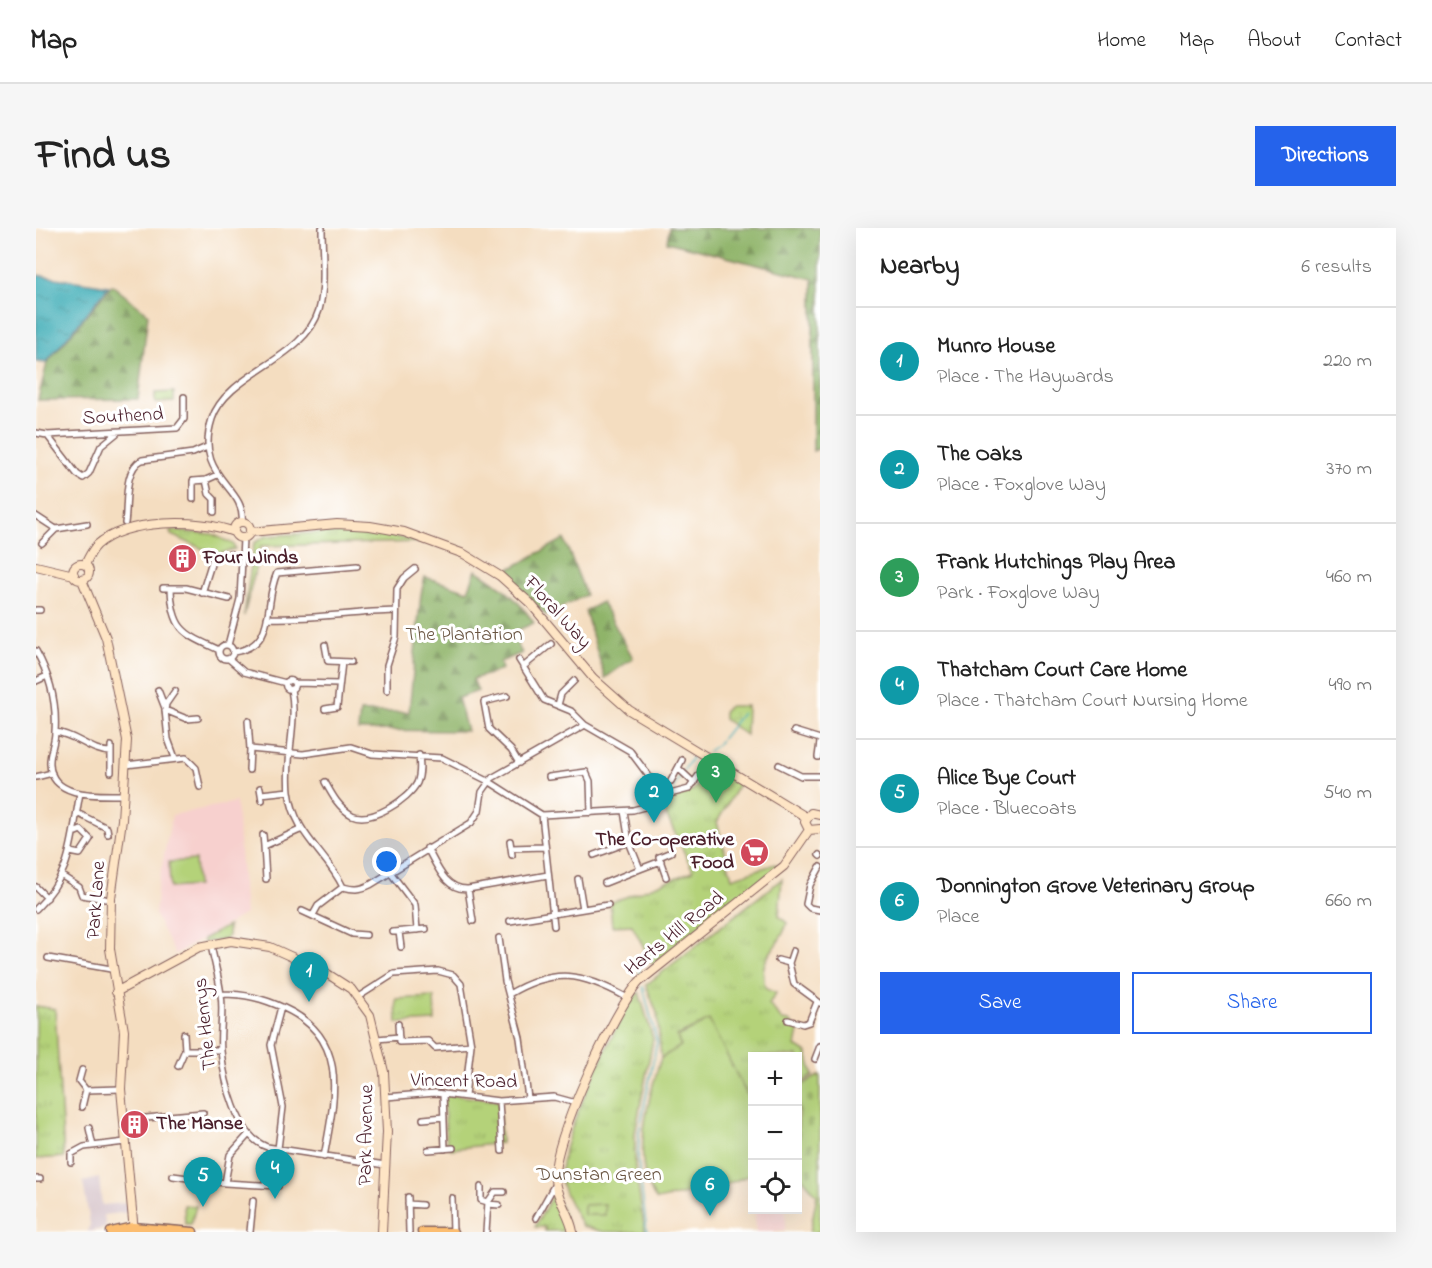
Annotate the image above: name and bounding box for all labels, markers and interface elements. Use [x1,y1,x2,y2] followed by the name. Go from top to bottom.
[30,21,77,62] text: Map
[1097,26,1146,56] text: Home
[1179,26,1214,56] text: Map
[1247,26,1301,56] text: About
[1334,26,1402,56] text: Contact
[36,126,171,187] text: Find us
[1255,126,1396,186] button: Directions
[880,248,959,286] text: Nearby
[1301,253,1372,282] text: 6 results
[937,331,1055,363] text: Munro House
[896,347,903,376] text: 1
[1323,347,1372,376] text: 220 m
[937,363,1114,392] text: Place · The Haywards
[82,400,164,434] street label: Southend
[937,439,1023,471] text: The Oaks
[895,455,904,484] text: 2
[1326,455,1372,484] text: 370 m
[937,471,1106,500] text: Place · Foxglove Way
[166,542,198,574] building icon: Four Winds
[202,544,299,573] place label: Four Winds
[937,547,1175,579] text: Frank Hutchings Play Area
[895,563,904,592] text: 3
[1326,563,1372,592] text: 460 m
[516,569,598,656] street label: Floral Way
[937,579,1100,608] text: Park · Foxglove Way
[405,621,523,650] park label: The Plantation
[937,655,1187,687] text: Thatcham Court Care Home
[895,671,904,700] text: 4
[1329,671,1372,700] text: 490 m
[937,687,1248,716] text: Place · Thatcham Court Nursing Home
[696,754,736,803] pin: 3
[937,763,1076,795] text: Alice Bye Court
[634,774,674,823] pin: 2
[894,779,905,808] text: 5
[1323,779,1372,808] text: 540 m
[937,795,1077,824] text: Place · Bluecoats
[595,826,735,878] place label: The Co-operative Food
[739,836,771,868] supermarket icon: The Co-operative Food
[372,847,401,876] your location
[80,860,114,940] street label: Park Lane
[937,871,1255,903] text: Donnington Grove Veterinary Group
[619,885,731,983] street label: Harts Hill Road
[895,887,904,916] text: 6
[1325,887,1372,916] text: 660 m
[937,903,979,932] text: Place
[290,952,328,1002] pin: 1
[880,972,1120,1034] button: Save
[1132,972,1372,1034] button: Share
[187,976,225,1072] street label: The Henrys
[748,1052,802,1214] map controls
[748,1052,802,1106] button: +
[409,1067,518,1097] street label: Vincent Road
[352,1084,382,1186] street label: Park Avenue
[748,1106,802,1160] button: −
[119,1108,151,1140] building icon: The Manse
[156,1110,244,1139] place label: The Manse
[256,1150,294,1199] pin: 4
[184,1158,222,1207] pin: 5
[748,1160,802,1214] button: locate
[536,1161,662,1190] park label: Dunstan Green
[690,1166,730,1216] pin: 6

